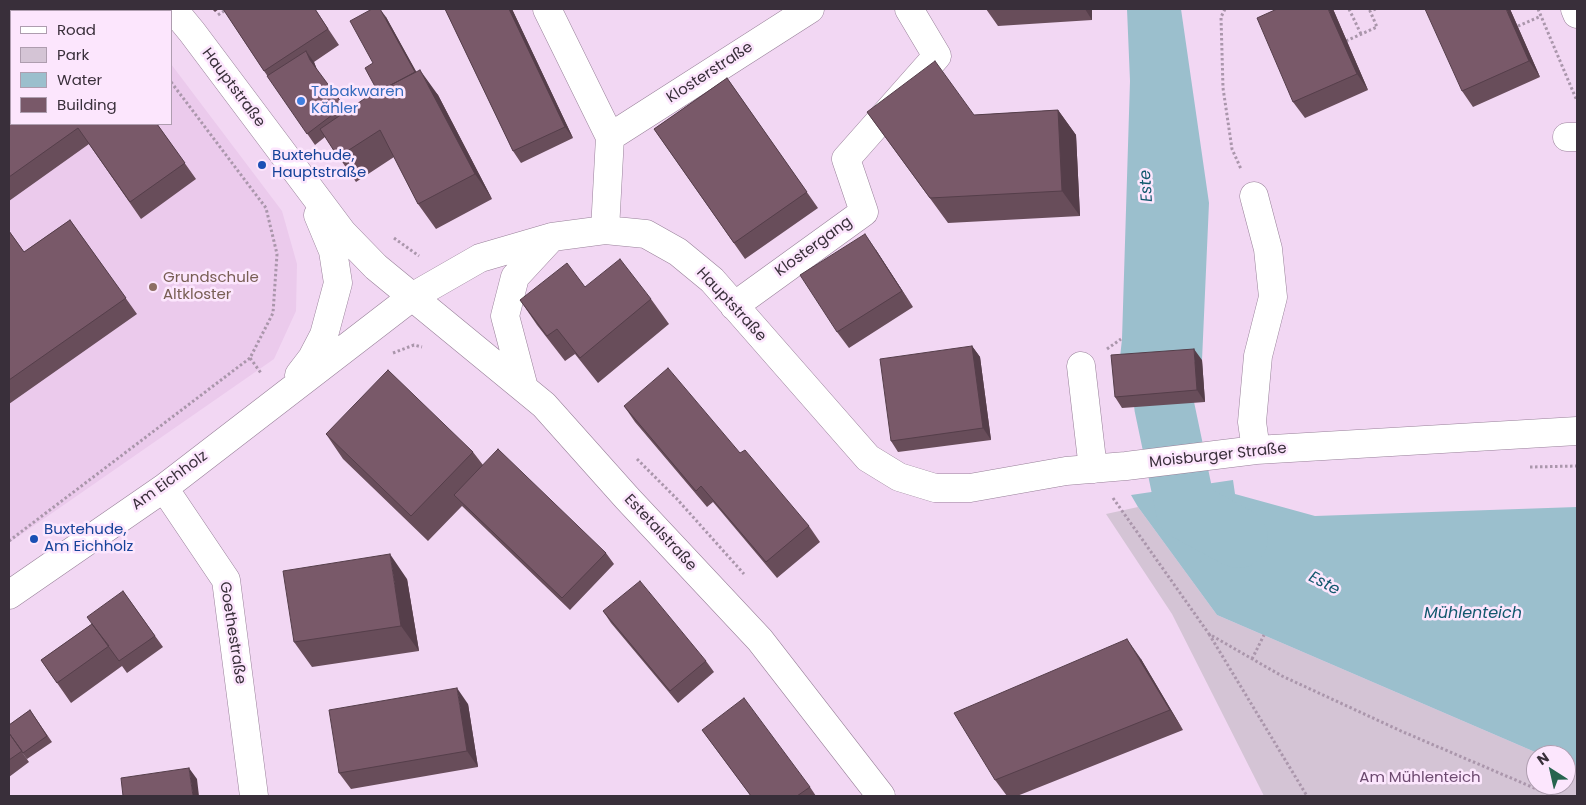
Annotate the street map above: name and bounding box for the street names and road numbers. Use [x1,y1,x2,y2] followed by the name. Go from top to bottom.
[664,38,756,108] street label: Klosterstraße
[197,45,269,131] street label: Hauptstraße
[772,213,856,281] street label: Klostergang
[692,264,770,346] street label: Hauptstraße
[1148,440,1288,472] street label: Moisburger Straße
[129,447,211,515] street label: Am Eichholz
[620,491,700,575] street label: Estetalstraße
[215,580,249,686] street label: Goethestraße

